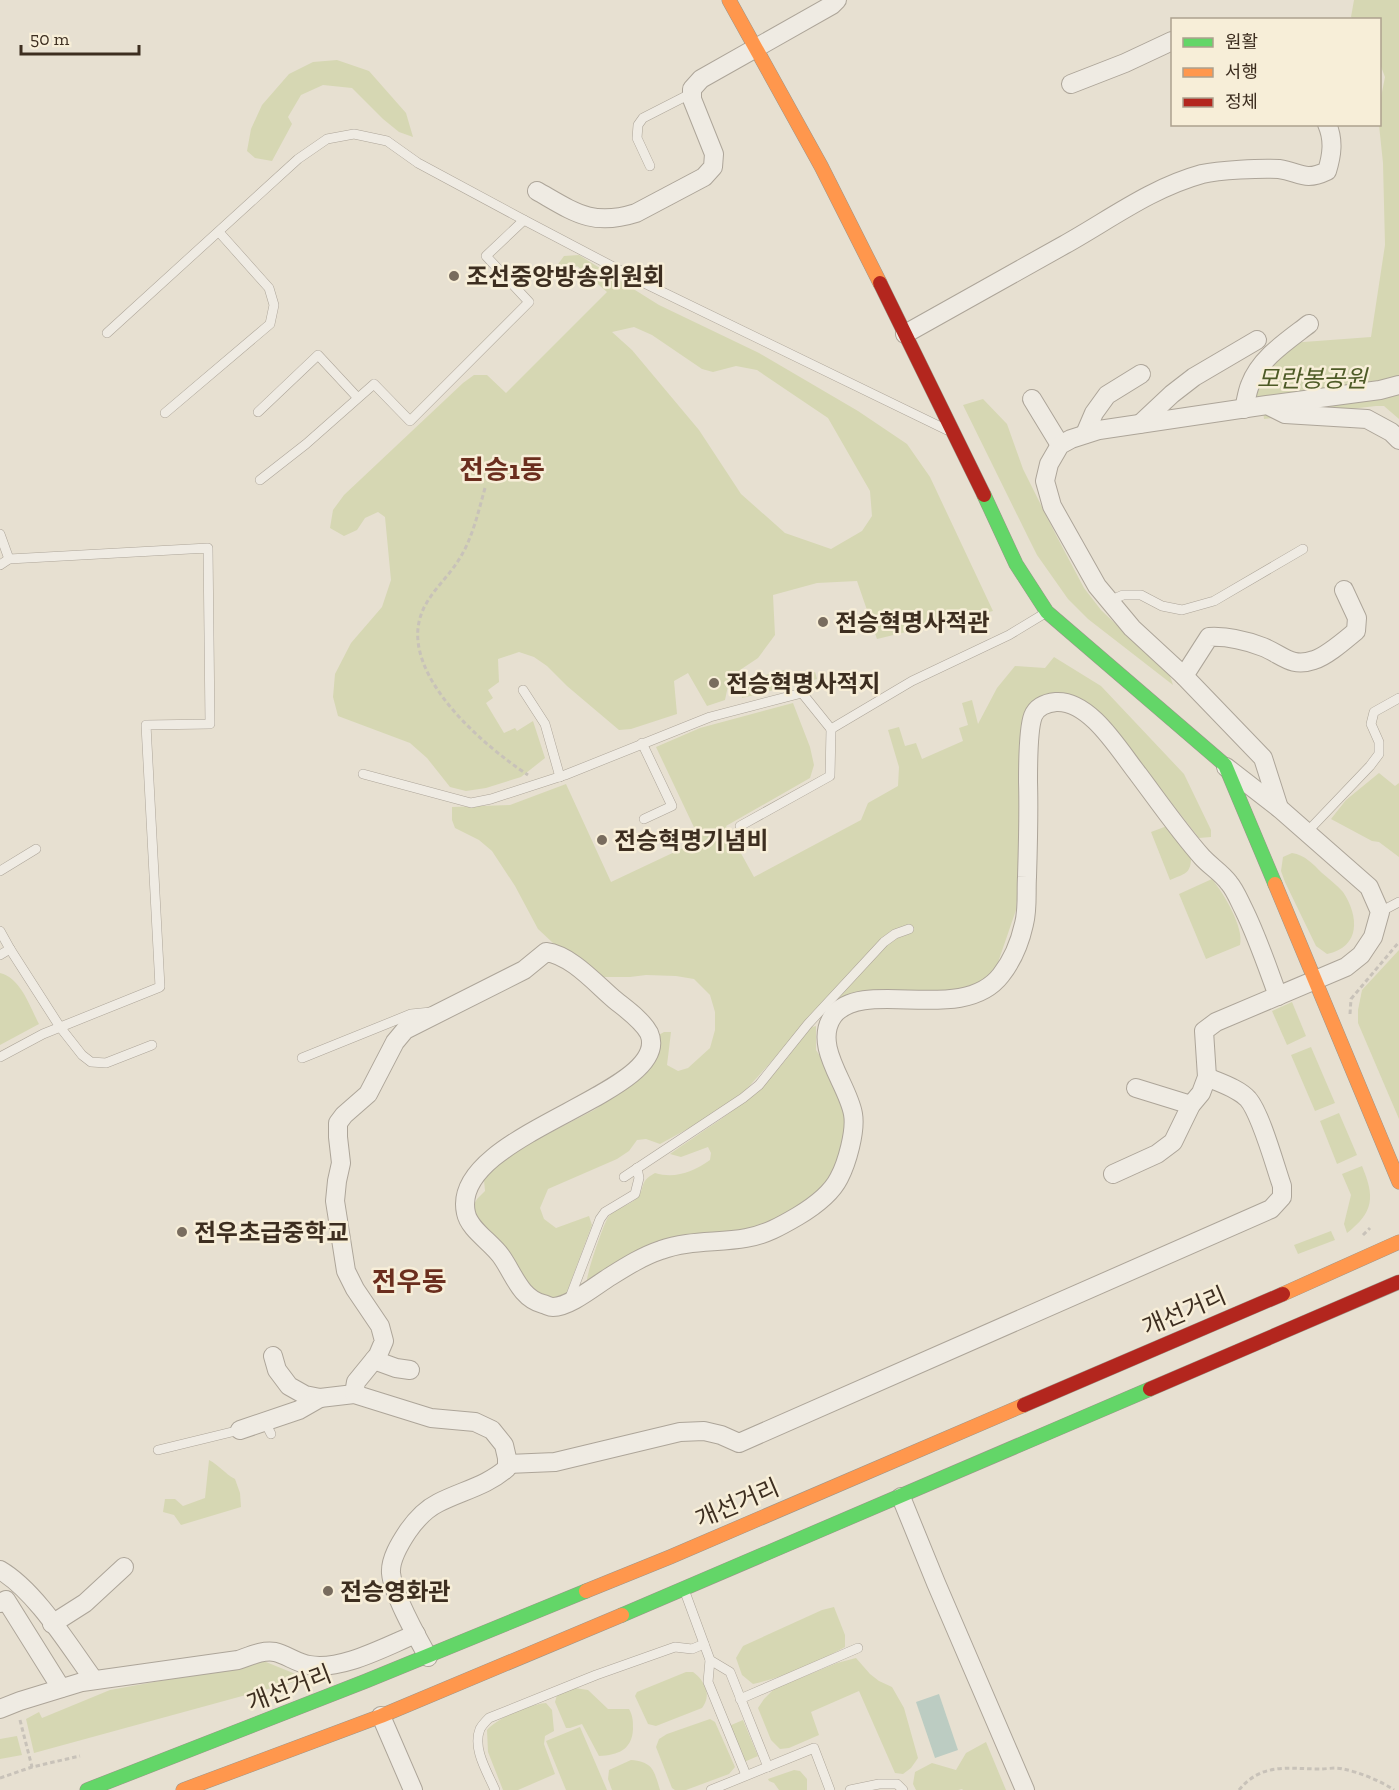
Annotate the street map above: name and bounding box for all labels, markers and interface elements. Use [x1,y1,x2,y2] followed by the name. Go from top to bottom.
[21,18,140,56] scale bar
[1171,18,1381,126] legend
[30,28,70,50] text: 50 m
[1225,31,1258,53] text: 원활
[1225,61,1258,83] text: 서행
[1225,91,1258,113] text: 정체
[466,262,665,291] place label: 조선중앙방송위원회
[447,269,461,283] marker: 조선중앙방송위원회
[1257,364,1369,393] park label: 모란봉공원
[459,454,545,486] district label: 전승1동
[835,608,990,637] place label: 전승혁명사적관
[816,615,830,629] marker: 전승혁명사적관
[726,669,881,698] place label: 전승혁명사적지
[707,676,721,690] marker: 전승혁명사적지
[614,826,769,855] place label: 전승혁명기념비
[595,833,609,847] marker: 전승혁명기념비
[194,1218,349,1247] place label: 전우초급중학교
[175,1225,189,1239] marker: 전우초급중학교
[372,1266,446,1298] district label: 전우동
[1138,1280,1230,1342] street label: 개선거리
[691,1472,783,1534] street label: 개선거리
[340,1577,450,1606] place label: 전승영화관
[321,1584,335,1598] marker: 전승영화관
[243,1659,335,1717] street label: 개선거리

